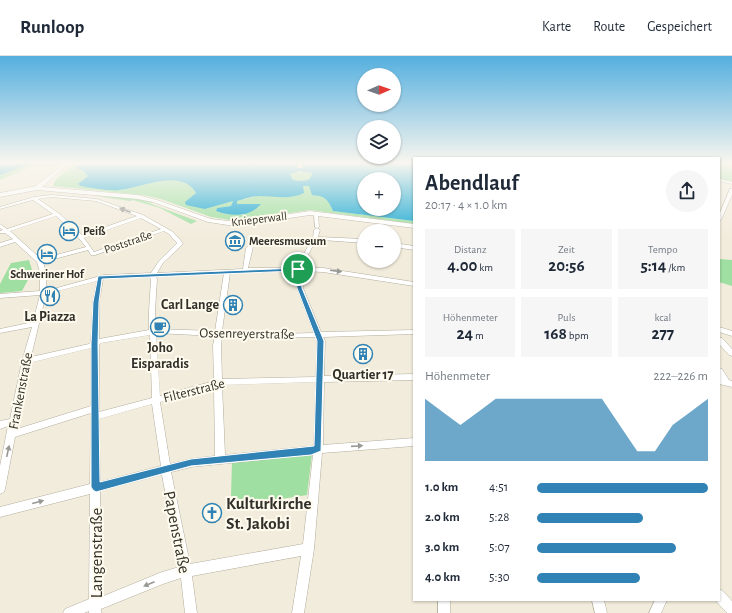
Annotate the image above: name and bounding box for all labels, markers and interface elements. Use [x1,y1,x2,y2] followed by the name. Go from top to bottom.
[20,18,84,37] text: Runloop
[542,20,571,34] text: Karte
[593,20,625,34] text: Route
[647,20,712,34] text: Gespeichert
[357,68,401,112] north arrow
[357,68,401,268] map controls
[357,120,401,164] button: layers
[666,170,708,212] button: share
[357,172,401,216] button: +
[425,172,518,194] text: Abendlauf
[425,199,508,212] text: 20:17 · 4 × 1.0 km
[118,206,130,212] one-way arrow
[230,210,288,228] street label: Knieperwall
[58,220,80,242] hotel icon: Peiß
[357,224,401,268] button: −
[83,225,106,237] place label: Peiß
[103,228,153,256] street label: Poststraße
[224,230,246,252] museum icon: Meeresmuseum
[249,235,327,247] place label: Meeresmuseum
[36,243,58,265] hotel icon: Schweriner Hof
[454,244,486,255] text: Distanz
[558,244,575,255] text: Zeit
[648,244,678,255] text: Tempo
[281,252,315,286] pin
[447,257,477,274] text: 4.00
[548,257,585,274] text: 20:56
[640,257,666,274] text: 5:14
[287,258,309,280] icon: arrive
[477,262,493,273] text: km
[666,262,685,273] text: /km
[10,268,85,280] place label: Schweriner Hof
[330,268,342,275] one-way arrow
[39,285,61,307] restaurant icon: La Piazza
[222,294,244,316] building icon: Carl Lange
[161,298,219,312] place label: Carl Lange
[24,310,76,324] place label: La Piazza
[443,312,498,323] text: Höhenmeter
[558,312,575,323] text: Puls
[654,312,671,323] text: kcal
[149,316,171,338] cafe icon: Joho Eisparadis
[457,325,473,342] text: 24
[544,325,567,342] text: 168
[651,325,674,342] text: 277
[199,326,295,342] street label: Ossenreyerstraße
[473,330,484,341] text: m
[567,330,589,341] text: bpm
[131,341,189,371] place label: Joho Eisparadis
[352,343,374,365] building icon: Quartier 17
[7,351,35,431] street label: Frankenstraße
[332,368,394,382] place label: Quartier 17
[425,370,490,383] text: Höhenmeter
[654,370,708,383] text: 222–226 m
[162,377,226,405] street label: Filterstraße
[351,442,363,449] one-way arrow
[6,445,12,457] one-way arrow
[425,481,458,494] text: 1.0 km
[489,481,508,494] text: 4:51
[161,489,193,575] street label: Papenstraße
[226,495,312,532] place label: Kulturkirche St. Jakobi
[31,499,44,505] one-way arrow
[201,502,223,524] church icon: Kulturkirche St. Jakobi
[88,508,105,598] street label: Langenstraße
[425,511,460,524] text: 2.0 km
[489,511,510,524] text: 5:28
[425,541,459,554] text: 3.0 km
[489,541,510,554] text: 5:07
[425,571,460,584] text: 4.0 km
[489,571,510,584] text: 5:30
[143,581,155,587] one-way arrow

